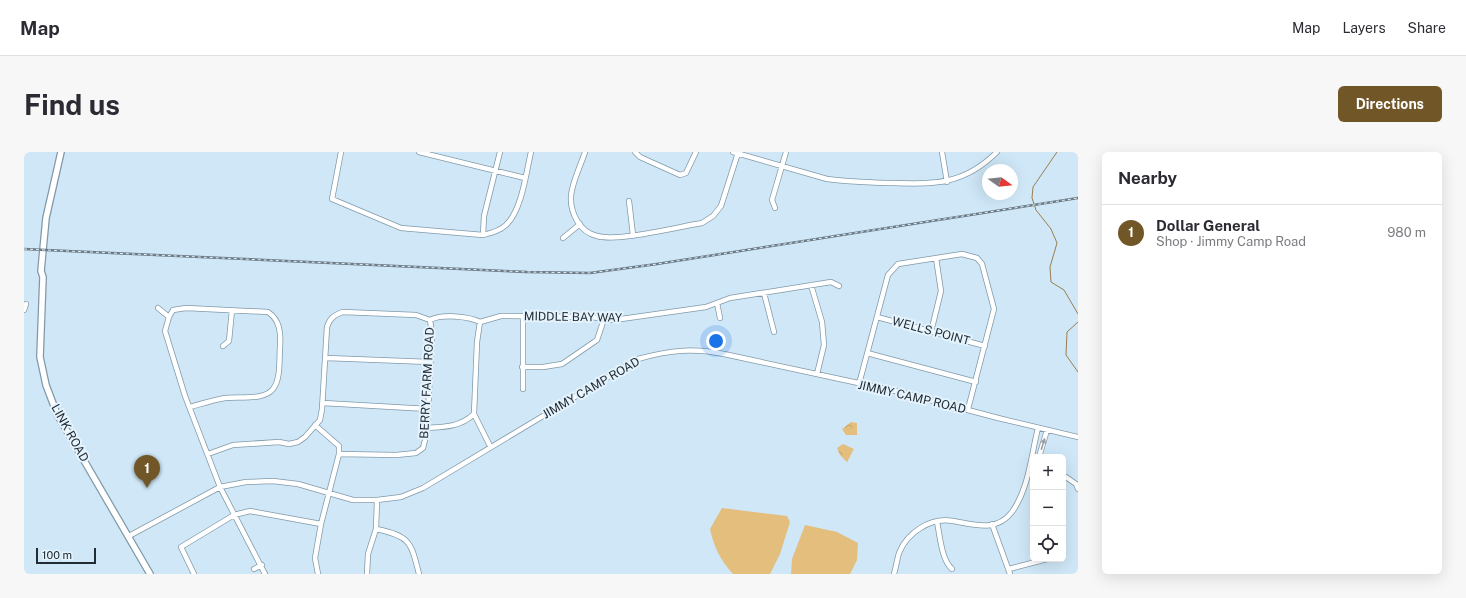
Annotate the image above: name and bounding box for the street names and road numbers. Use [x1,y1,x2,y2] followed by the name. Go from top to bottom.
[524,309,623,325] street label: MIDDLE BAY WAY
[891,314,971,348] street label: WELLS POINT
[417,327,437,439] street label: BERRY FARM ROAD
[540,354,642,422] street label: JIMMY CAMP ROAD
[857,378,967,416] street label: JIMMY CAMP ROAD
[48,402,92,464] street label: LINK ROAD

